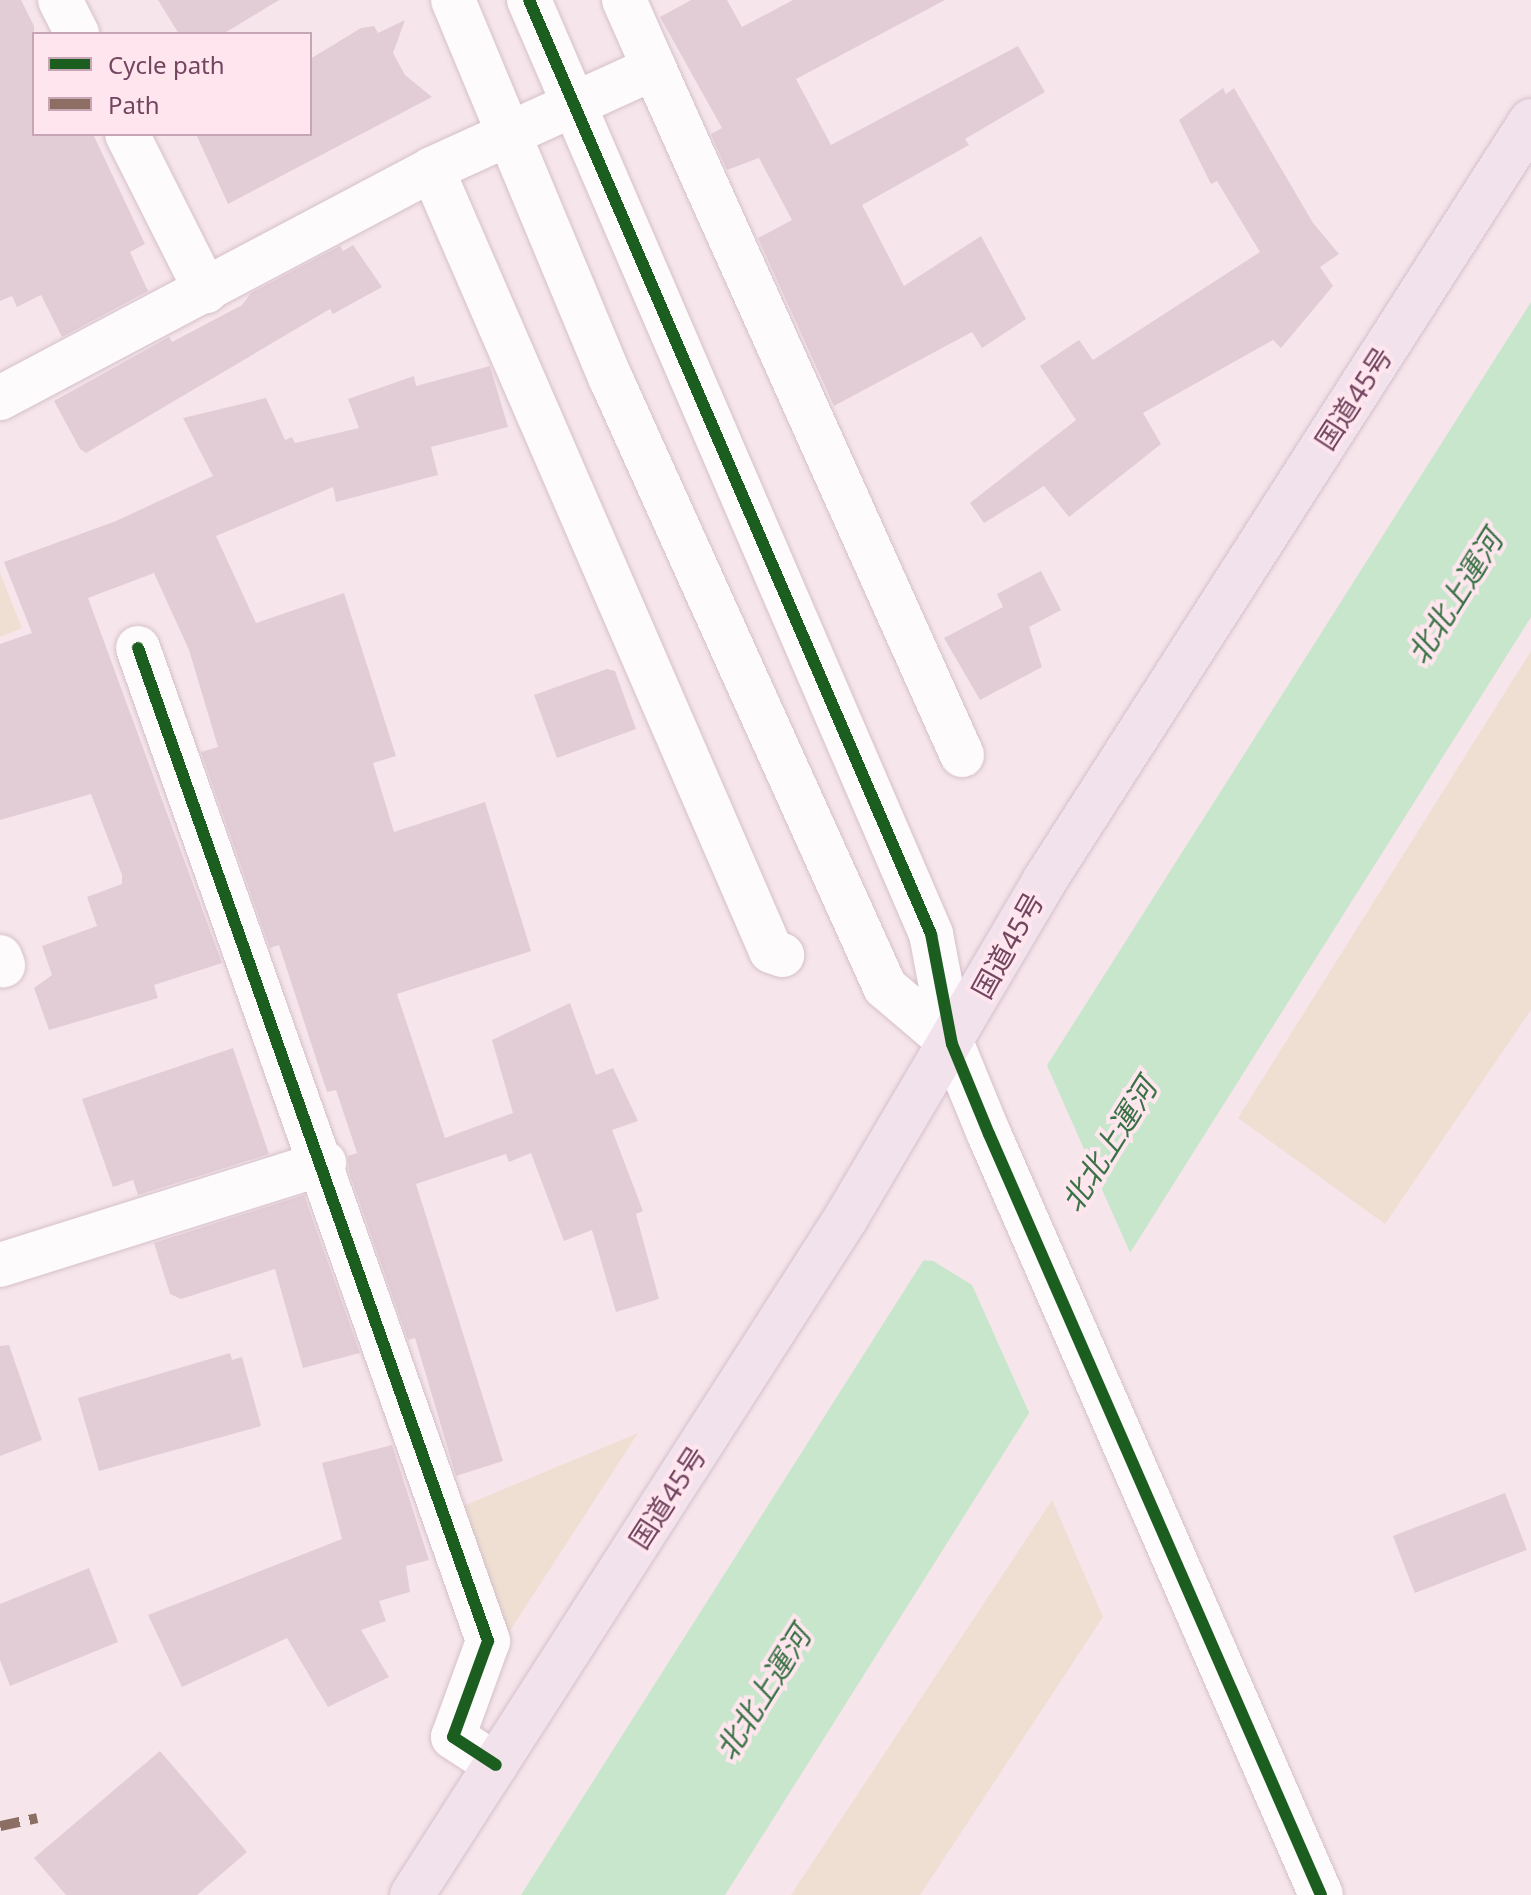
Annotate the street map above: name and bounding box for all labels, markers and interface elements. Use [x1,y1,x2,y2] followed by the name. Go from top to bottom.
[32,32,312,136] legend
[108,48,225,81] text: Cycle path
[108,88,159,121] text: Path
[1307,340,1399,456] street label: 国道45号
[1400,524,1510,670] water label: 北北上運河
[964,886,1050,1004] street label: 国道45号
[1054,1072,1164,1218] water label: 北北上運河
[621,1439,713,1555] street label: 国道45号
[708,1620,818,1766] water label: 北北上運河

